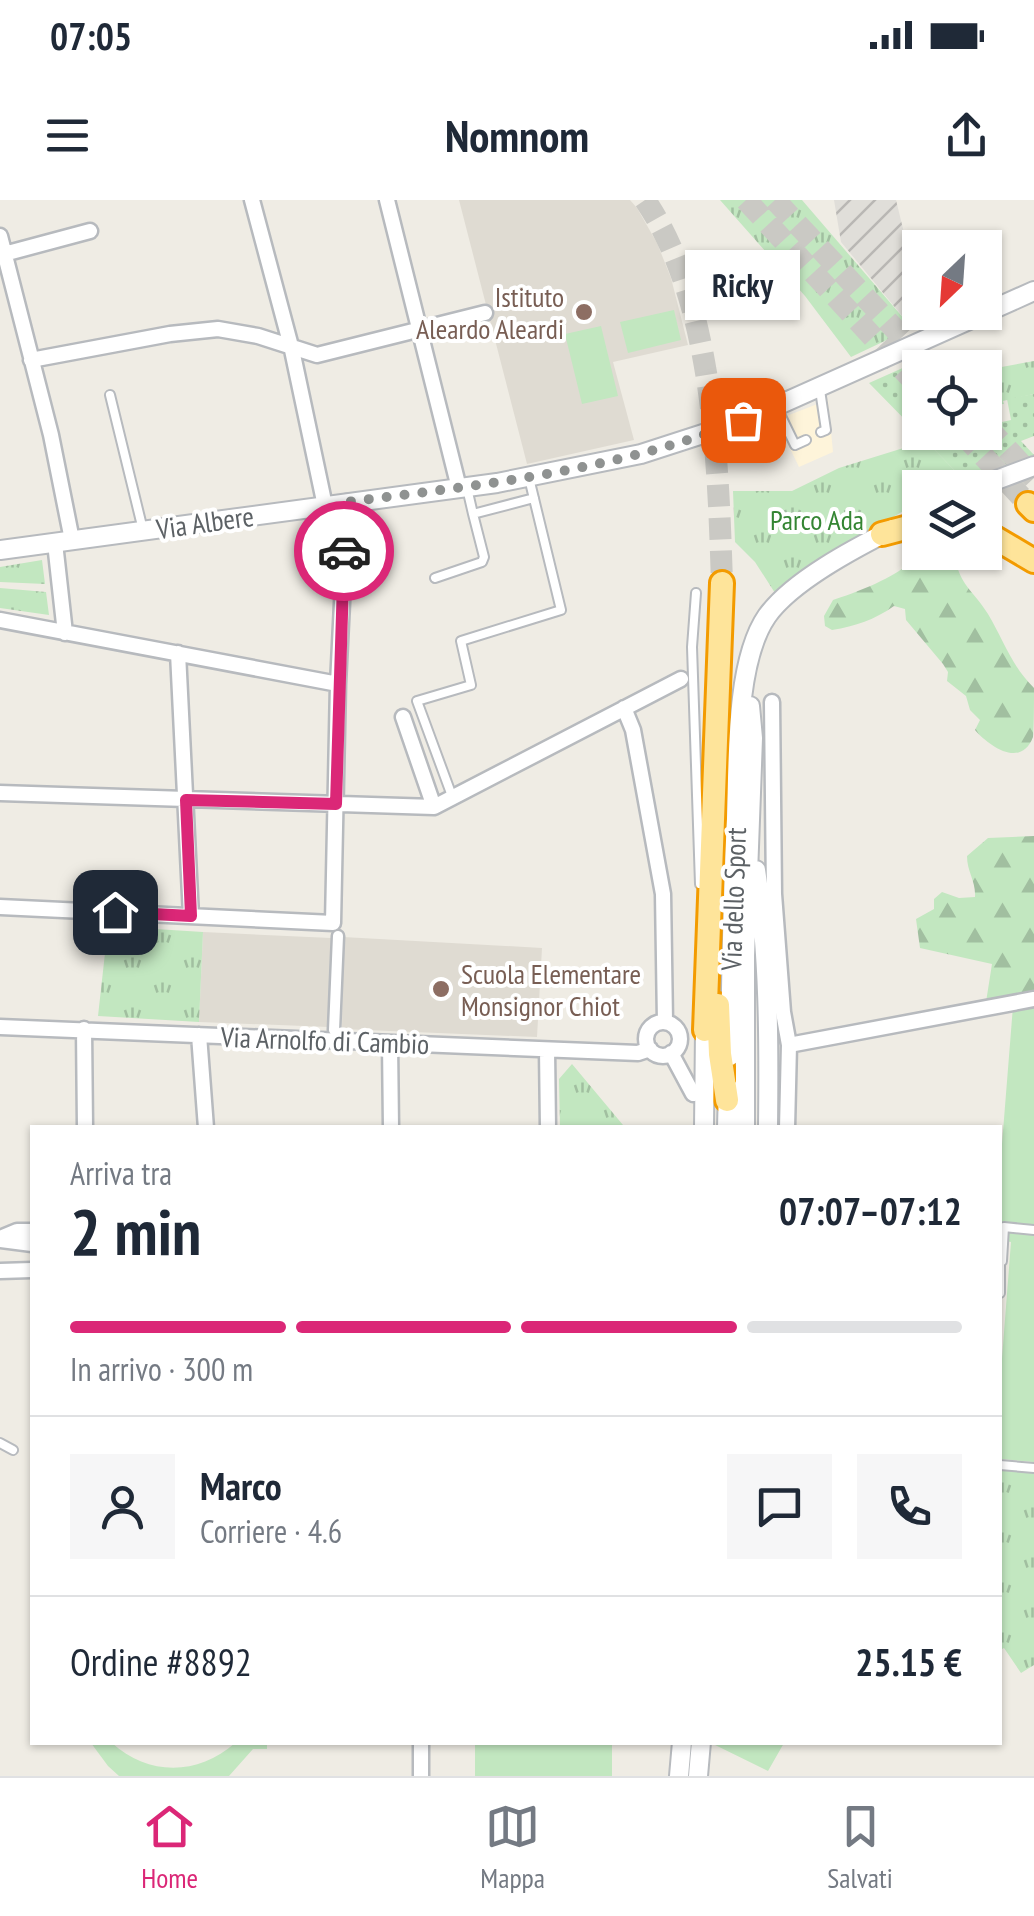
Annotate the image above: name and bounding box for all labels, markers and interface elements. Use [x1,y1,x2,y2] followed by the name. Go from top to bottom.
[50,11,132,60] text: 07:05
[445,106,589,164] text: Nomnom
[40,108,95,163] icon: menu
[939,108,994,163] icon: share
[902,230,1002,330] north arrow
[902,230,1002,570] map controls
[686,250,800,320] callout: Ricky
[712,264,773,306] text: Ricky
[416,278,564,347] place label: Istituto Aleardo Aleardi
[573,301,595,323] marker: Istituto Aleardo Aleardi
[902,350,1002,450] button: locate
[701,378,786,463] pin
[716,393,771,448] icon: bag
[902,470,1002,570] button: layers
[153,497,256,547] street label: Via Albere
[294,501,394,601] courier
[770,501,864,538] park label: Parco Ada
[317,524,372,579] icon: car
[712,826,754,972] street label: Via dello Sport
[73,870,158,955] pin
[88,885,143,940] icon: home
[461,955,641,1024] place label: Scuola Elementare Monsignor Chiot
[430,978,452,1000] marker: Scuola Elementare Monsignor Chiot
[219,1018,430,1062] street label: Via Arnolfo di Cambio
[70,1152,172,1194] text: Arriva tra
[779,1186,962,1235] text: 07:07–07:12
[70,1189,201,1273] text: 2 min
[70,1348,253,1390] text: In arrivo · 300 m
[70,1454,175,1559] button: person
[727,1454,832,1559] button: chat
[857,1454,962,1559] button: phone
[200,1461,282,1510] text: Marco
[200,1510,342,1552] text: Corriere · 4.6
[70,1637,252,1686] text: Ordine #8892
[855,1637,962,1686] text: 25.15 €
[141,1799,198,1896] tab: Home
[480,1799,545,1896] tab: Mappa
[827,1799,893,1896] tab: Salvati

